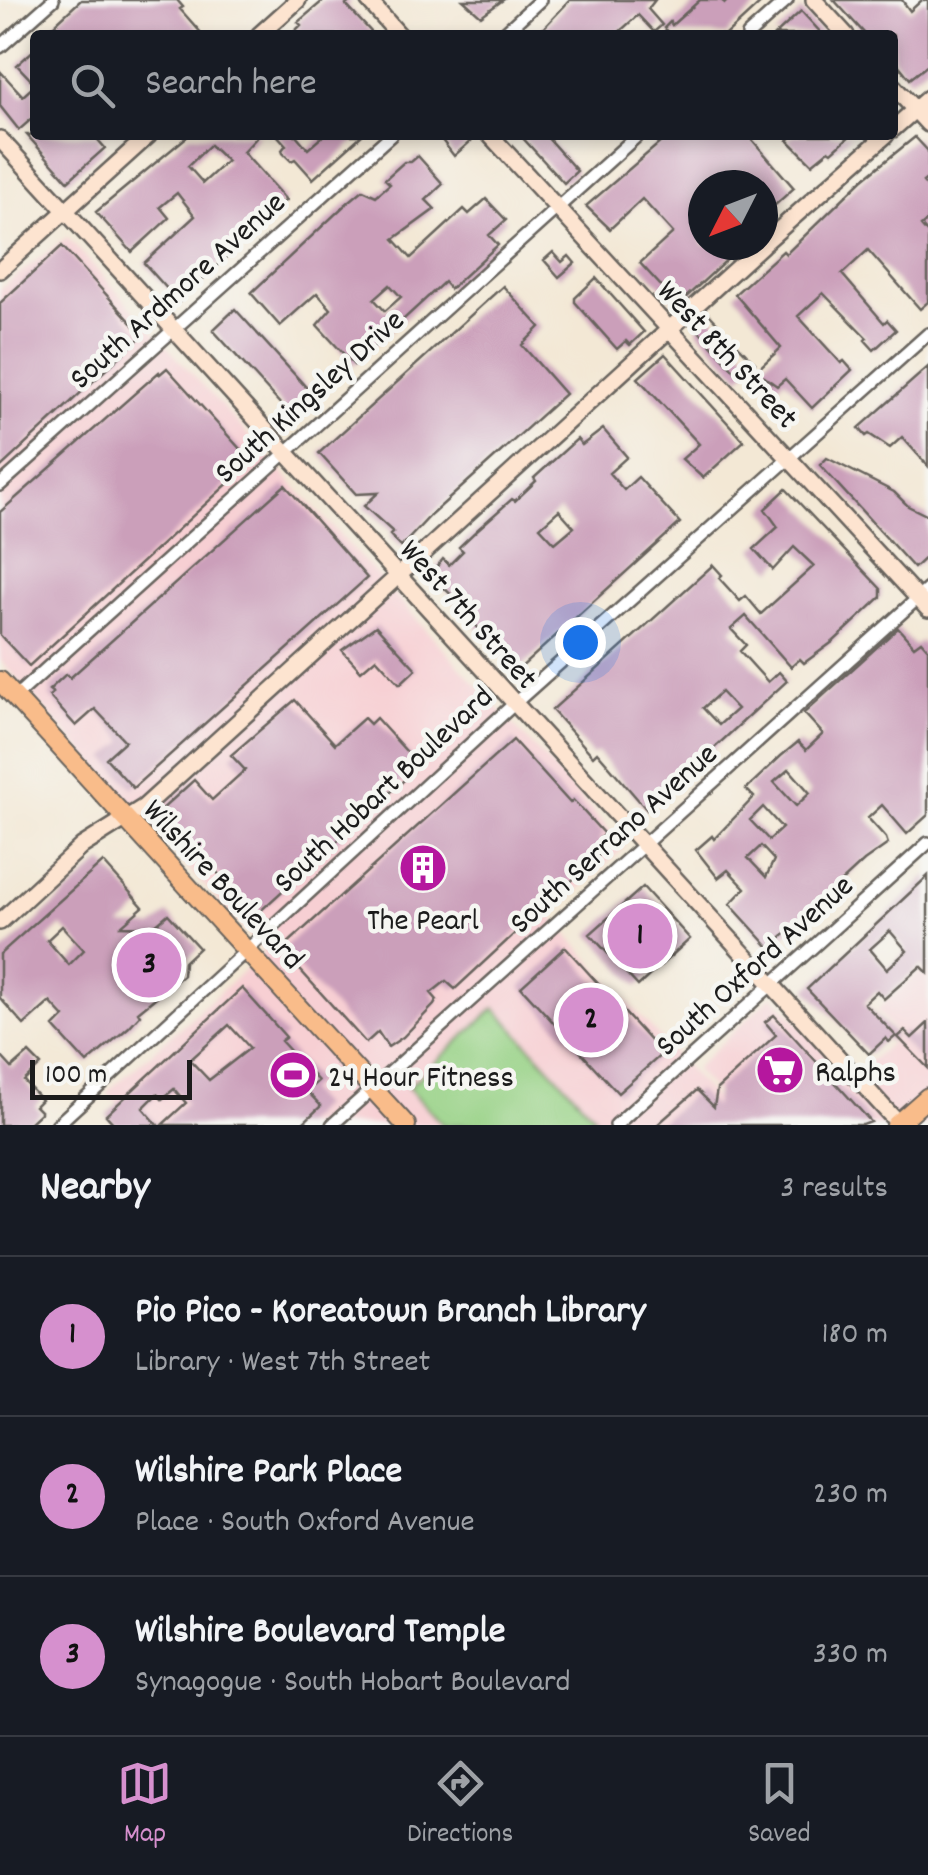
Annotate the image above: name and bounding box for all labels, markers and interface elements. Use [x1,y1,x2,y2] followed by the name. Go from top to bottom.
[30,30,898,140] search box
[65,58,120,113] icon: search
[145,58,317,113] text: Search here
[688,170,778,260] north arrow
[61,183,298,403] street label: South Ardmore Avenue
[644,271,807,442] street label: West 8th Street
[206,300,417,497] street label: South Kingsley Drive
[386,531,547,702] street label: West 7th Street
[555,617,606,668] your location
[265,677,506,906] street label: South Hobart Boulevard
[501,734,730,947] street label: South Serrano Avenue
[130,791,313,982] street label: Wilshire Boulevard
[397,842,449,894] building icon: The Pearl
[647,866,866,1070] street label: South Oxford Avenue
[608,898,672,974] pin: 1
[367,900,479,946] place label: The Pearl
[116,928,182,1002] pin: 3
[558,982,624,1058] pin: 2
[754,1044,806,1096] supermarket icon: Ralphs
[267,1049,319,1101] sports icon: 24 Hour Fitness
[815,1052,896,1098] place label: Ralphs
[30,1055,192,1100] scale bar
[45,1057,107,1097] text: 100 m
[328,1057,514,1103] place label: 24 Hour Fitness
[40,1160,150,1220] text: Nearby
[780,1167,888,1213] text: 3 results
[135,1286,646,1341] text: Pio Pico - Koreatown Branch Library
[69,1313,76,1359] text: 1
[821,1313,888,1359] text: 180 m
[135,1341,430,1387] text: Library · West 7th Street
[135,1446,402,1501] text: Wilshire Park Place
[66,1473,79,1519] text: 2
[813,1473,888,1519] text: 230 m
[135,1501,475,1547] text: Place · South Oxford Avenue
[135,1606,505,1661] text: Wilshire Boulevard Temple
[65,1633,80,1679] text: 3
[813,1633,888,1679] text: 330 m
[135,1661,571,1707] text: Synagogue · South Hobart Boulevard
[117,1756,172,1856] tab: Map
[407,1756,513,1856] tab: Directions
[748,1756,811,1856] tab: Saved

